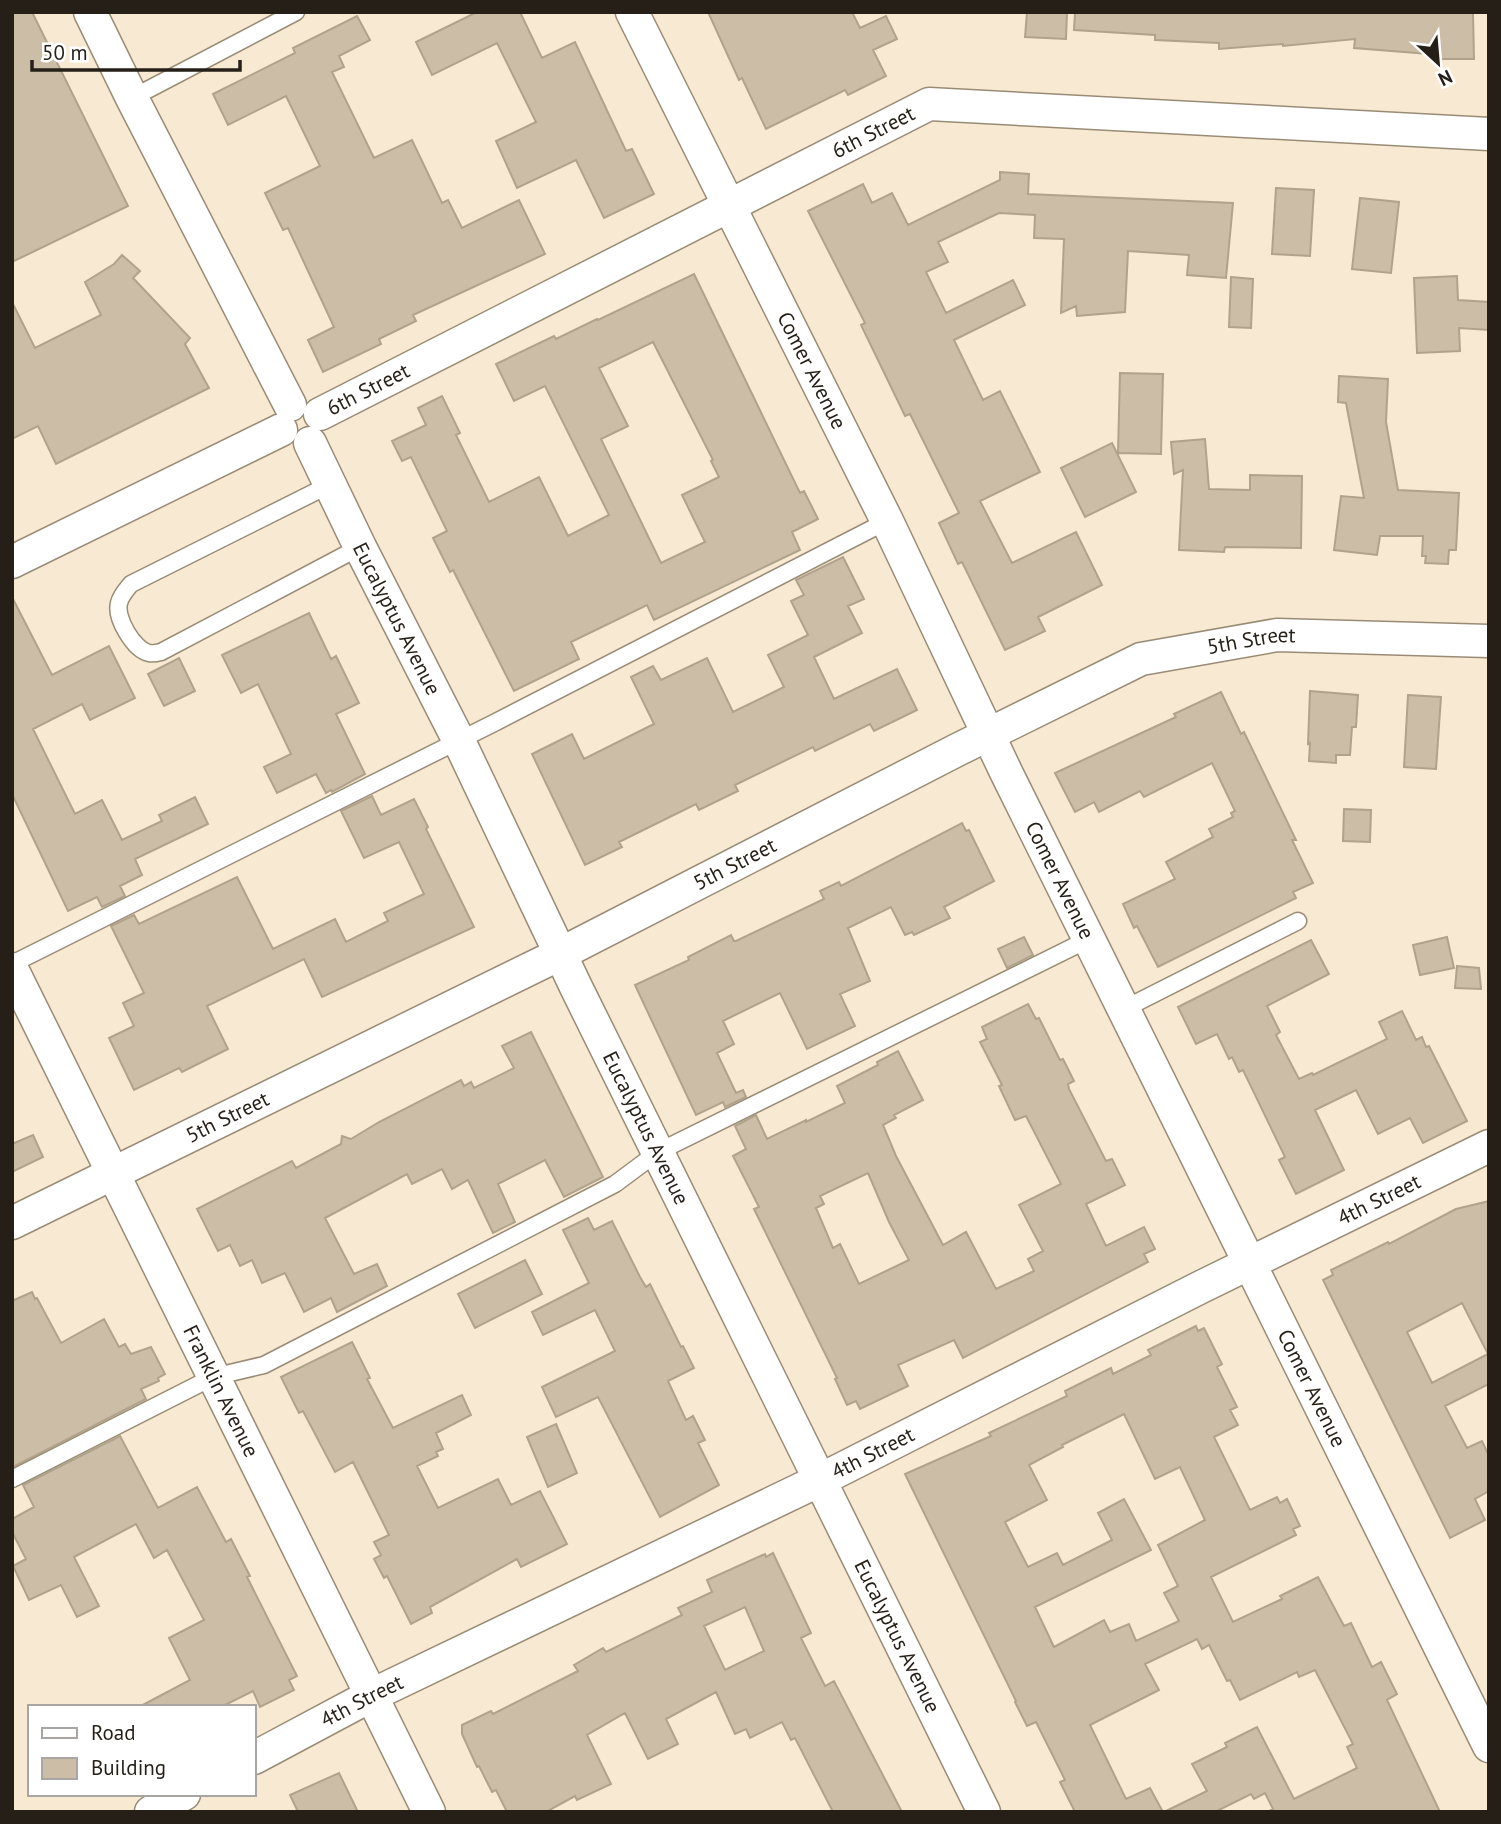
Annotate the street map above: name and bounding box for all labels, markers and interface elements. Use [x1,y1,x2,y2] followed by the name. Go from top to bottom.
[32,28,240,72] scale bar
[1403,28,1473,98] north arrow
[42,39,88,66] text: 50 m
[1435,65,1456,92] text: N
[827,100,919,164] street label: 6th Street
[771,307,853,434] street label: Comer Avenue
[322,357,414,421] street label: 6th Street
[347,538,447,699] street label: Eucalyptus Avenue
[1205,621,1296,660] street label: 5th Street
[1020,817,1101,943] street label: Comer Avenue
[689,831,780,896] street label: 5th Street
[597,1047,695,1209] street label: Eucalyptus Avenue
[181,1085,273,1149] street label: 5th Street
[1333,1168,1425,1231] street label: 4th Street
[177,1320,265,1461] street label: Franklin Avenue
[1272,1325,1353,1451] street label: Comer Avenue
[827,1421,919,1485] street label: 4th Street
[848,1555,947,1717] street label: Eucalyptus Avenue
[316,1668,407,1733] street label: 4th Street
[28,1705,256,1796] legend
[91,1719,135,1746] text: Road
[91,1754,166,1781] text: Building

